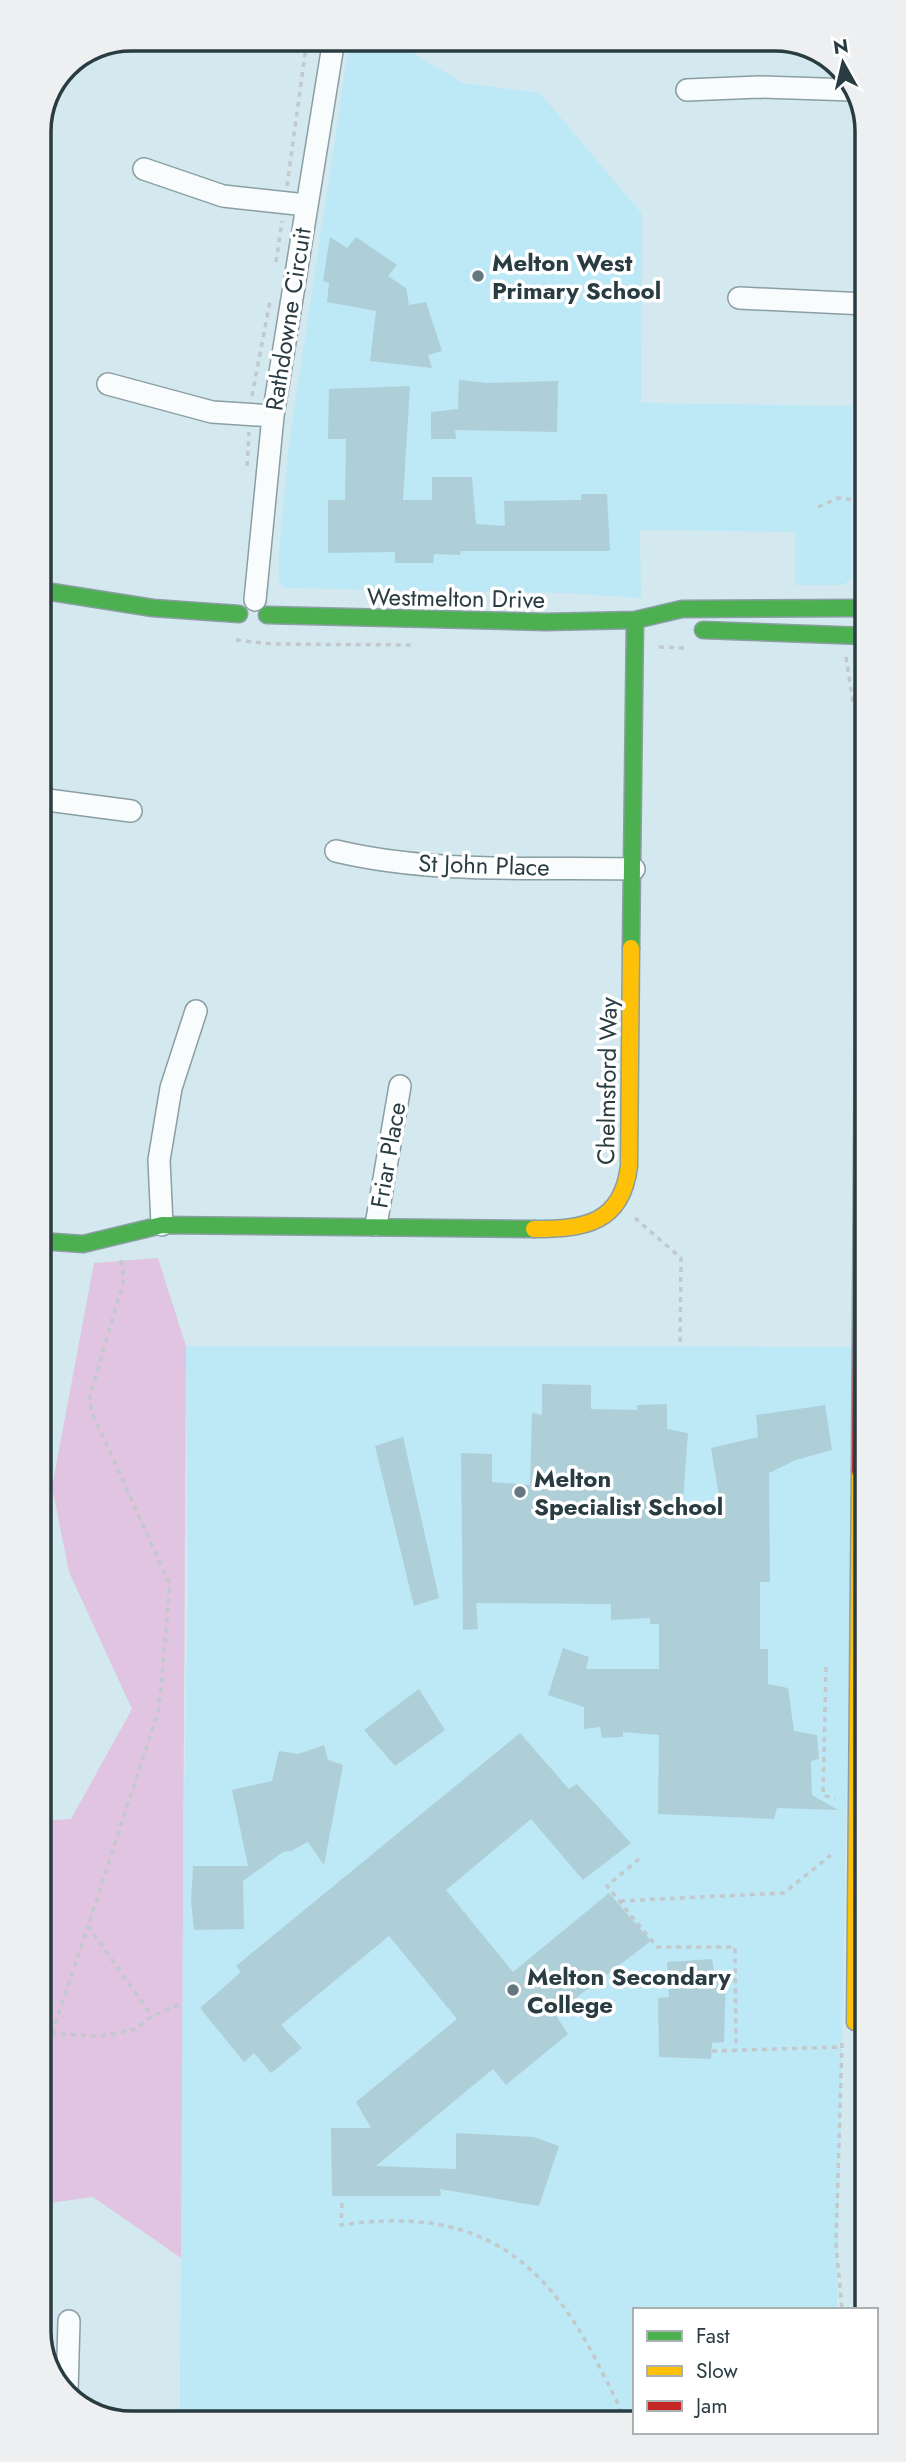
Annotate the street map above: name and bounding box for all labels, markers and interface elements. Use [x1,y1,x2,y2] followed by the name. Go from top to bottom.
[808,28,878,98] north arrow
[831,32,850,61] text: N
[256,225,320,413] street label: Rathdowne Circuit
[492,245,661,308] place label: Melton West Primary School
[470,268,486,284] marker: Melton West Primary School
[367,579,545,617] street label: Westmelton Drive
[418,845,550,885] street label: St John Place
[588,996,626,1165] street label: Chelmsford Way
[361,1099,415,1211] street label: Friar Place
[534,1461,723,1524] place label: Melton Specialist School
[512,1484,528,1500] marker: Melton Specialist School
[527,1959,731,2022] place label: Melton Secondary College
[505,1982,521,1998] marker: Melton Secondary College
[633,2308,878,2434] legend
[696,2321,729,2351] text: Fast
[696,2356,738,2386] text: Slow
[693,2391,728,2421] text: Jam

